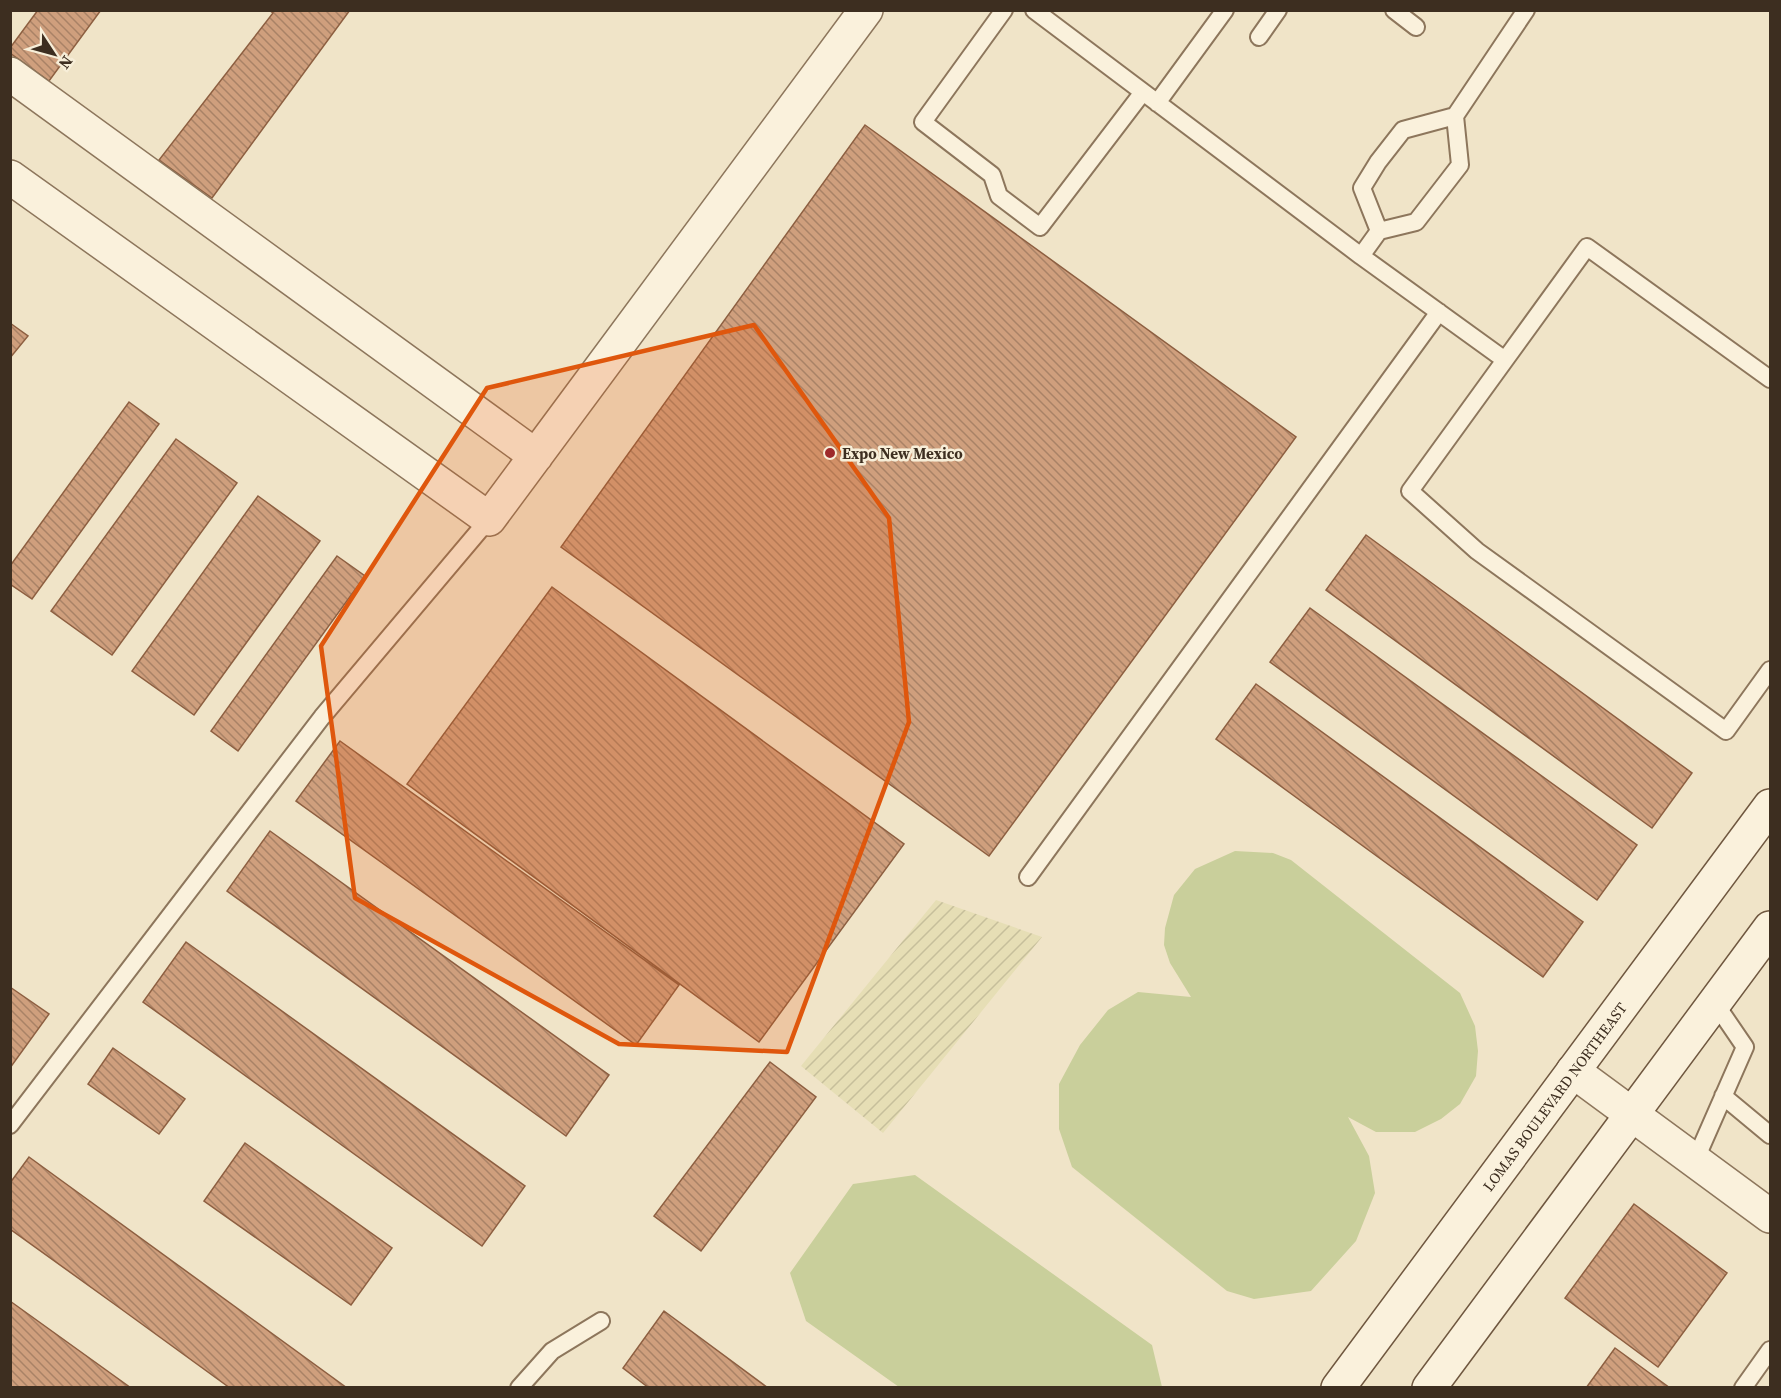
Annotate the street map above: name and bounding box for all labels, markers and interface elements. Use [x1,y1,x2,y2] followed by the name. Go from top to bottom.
[24,24,84,84] north arrow
[54,52,78,74] text: N
[842,443,963,464] place label: Expo New Mexico
[823,446,837,460] marker: Expo New Mexico
[1477,998,1631,1195] street label: LOMAS BOULEVARD NORTHEAST

